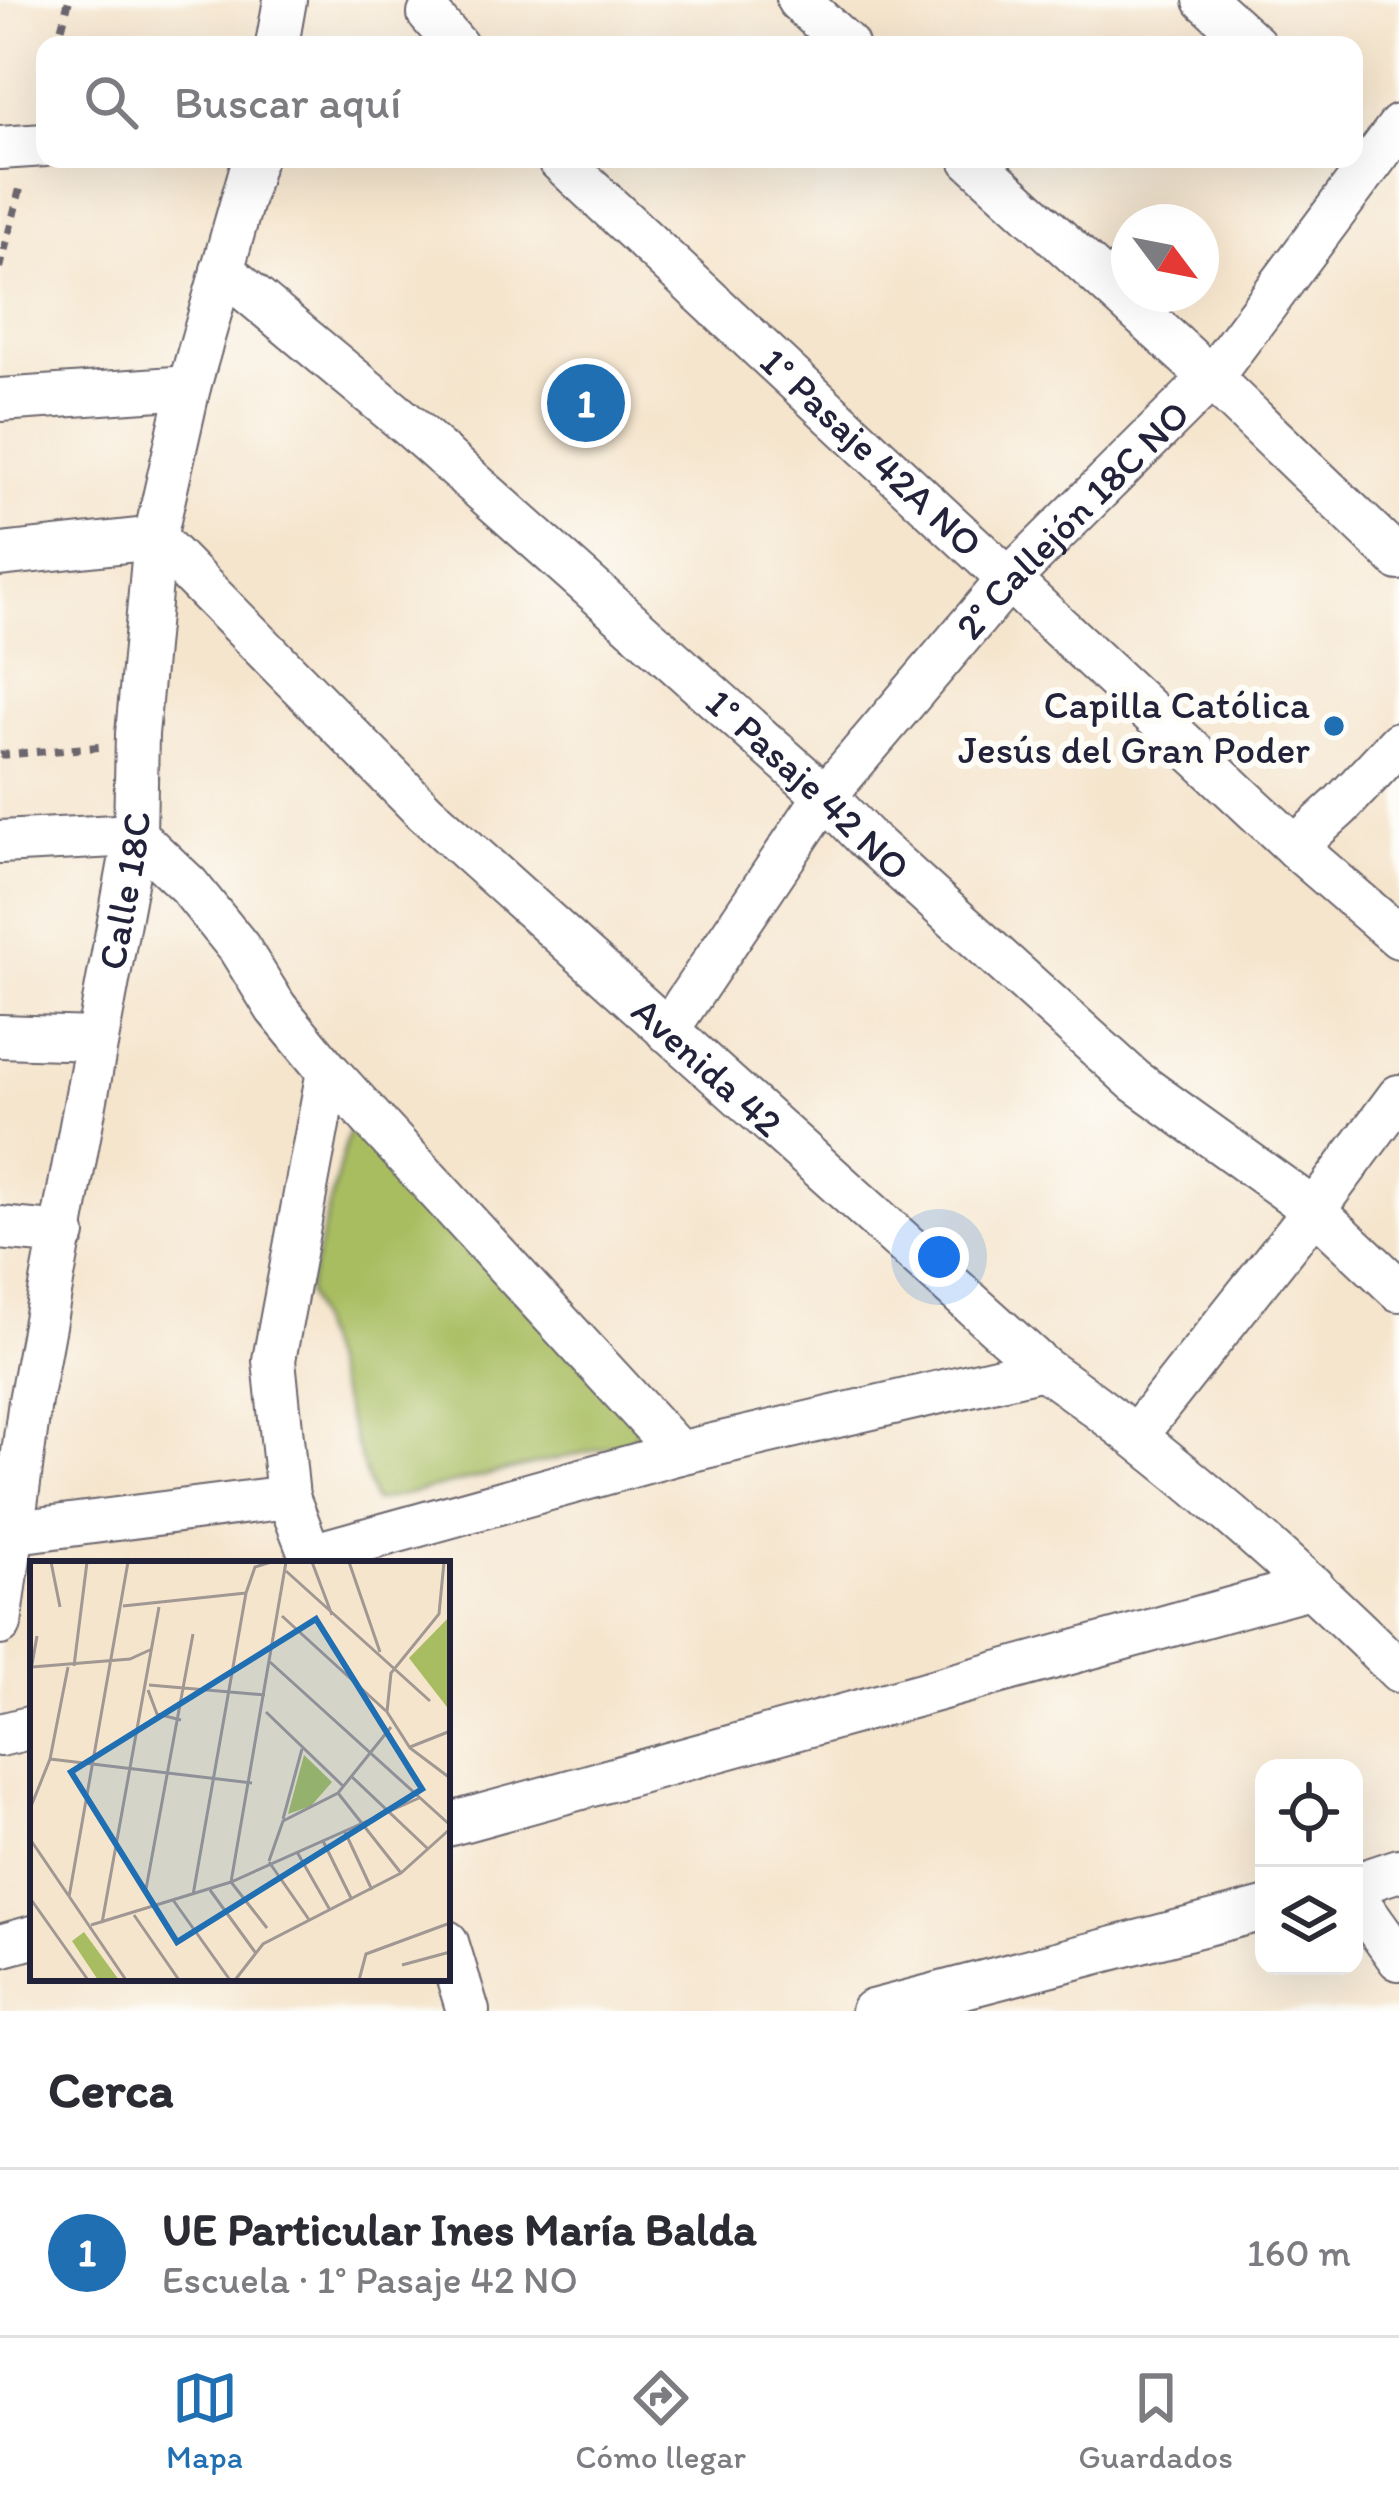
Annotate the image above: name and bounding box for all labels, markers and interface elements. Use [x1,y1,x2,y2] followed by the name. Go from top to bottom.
[36,36,1363,168] search box
[78,69,144,135] icon: search
[174,75,401,129] text: Buscar aquí
[1111,204,1219,312] north arrow
[751,337,992,566] street label: 1° Pasaje 42A NO
[547,358,625,448] pin: 1
[945,390,1198,649] street label: 2° Callejón 18C NO
[697,678,920,890] street label: 1° Pasaje 42 NO
[958,681,1310,773] place label: Capilla Católica Jesús del Gran Poder
[1321,713,1347,739] marker: Capilla Católica Jesús del Gran Poder
[87,812,159,973] street label: Calle 18C
[623,987,793,1146] street label: Avenida 42
[909,1227,969,1287] your location
[30,1561,450,1981] inset map
[1255,1759,1363,1975] map controls
[1255,1759,1363,1867] button: locate
[1255,1867,1363,1975] button: layers
[48,2059,174,2120] text: Cerca
[162,2202,757,2256] text: UE Particular Ines María Balda
[78,2229,96,2276] text: 1
[1247,2229,1351,2276] text: 160 m
[162,2256,578,2303] text: Escuela · 1° Pasaje 42 NO
[166,2365,243,2476] tab: Mapa
[575,2365,746,2476] tab: Cómo llegar
[1078,2365,1233,2476] tab: Guardados

